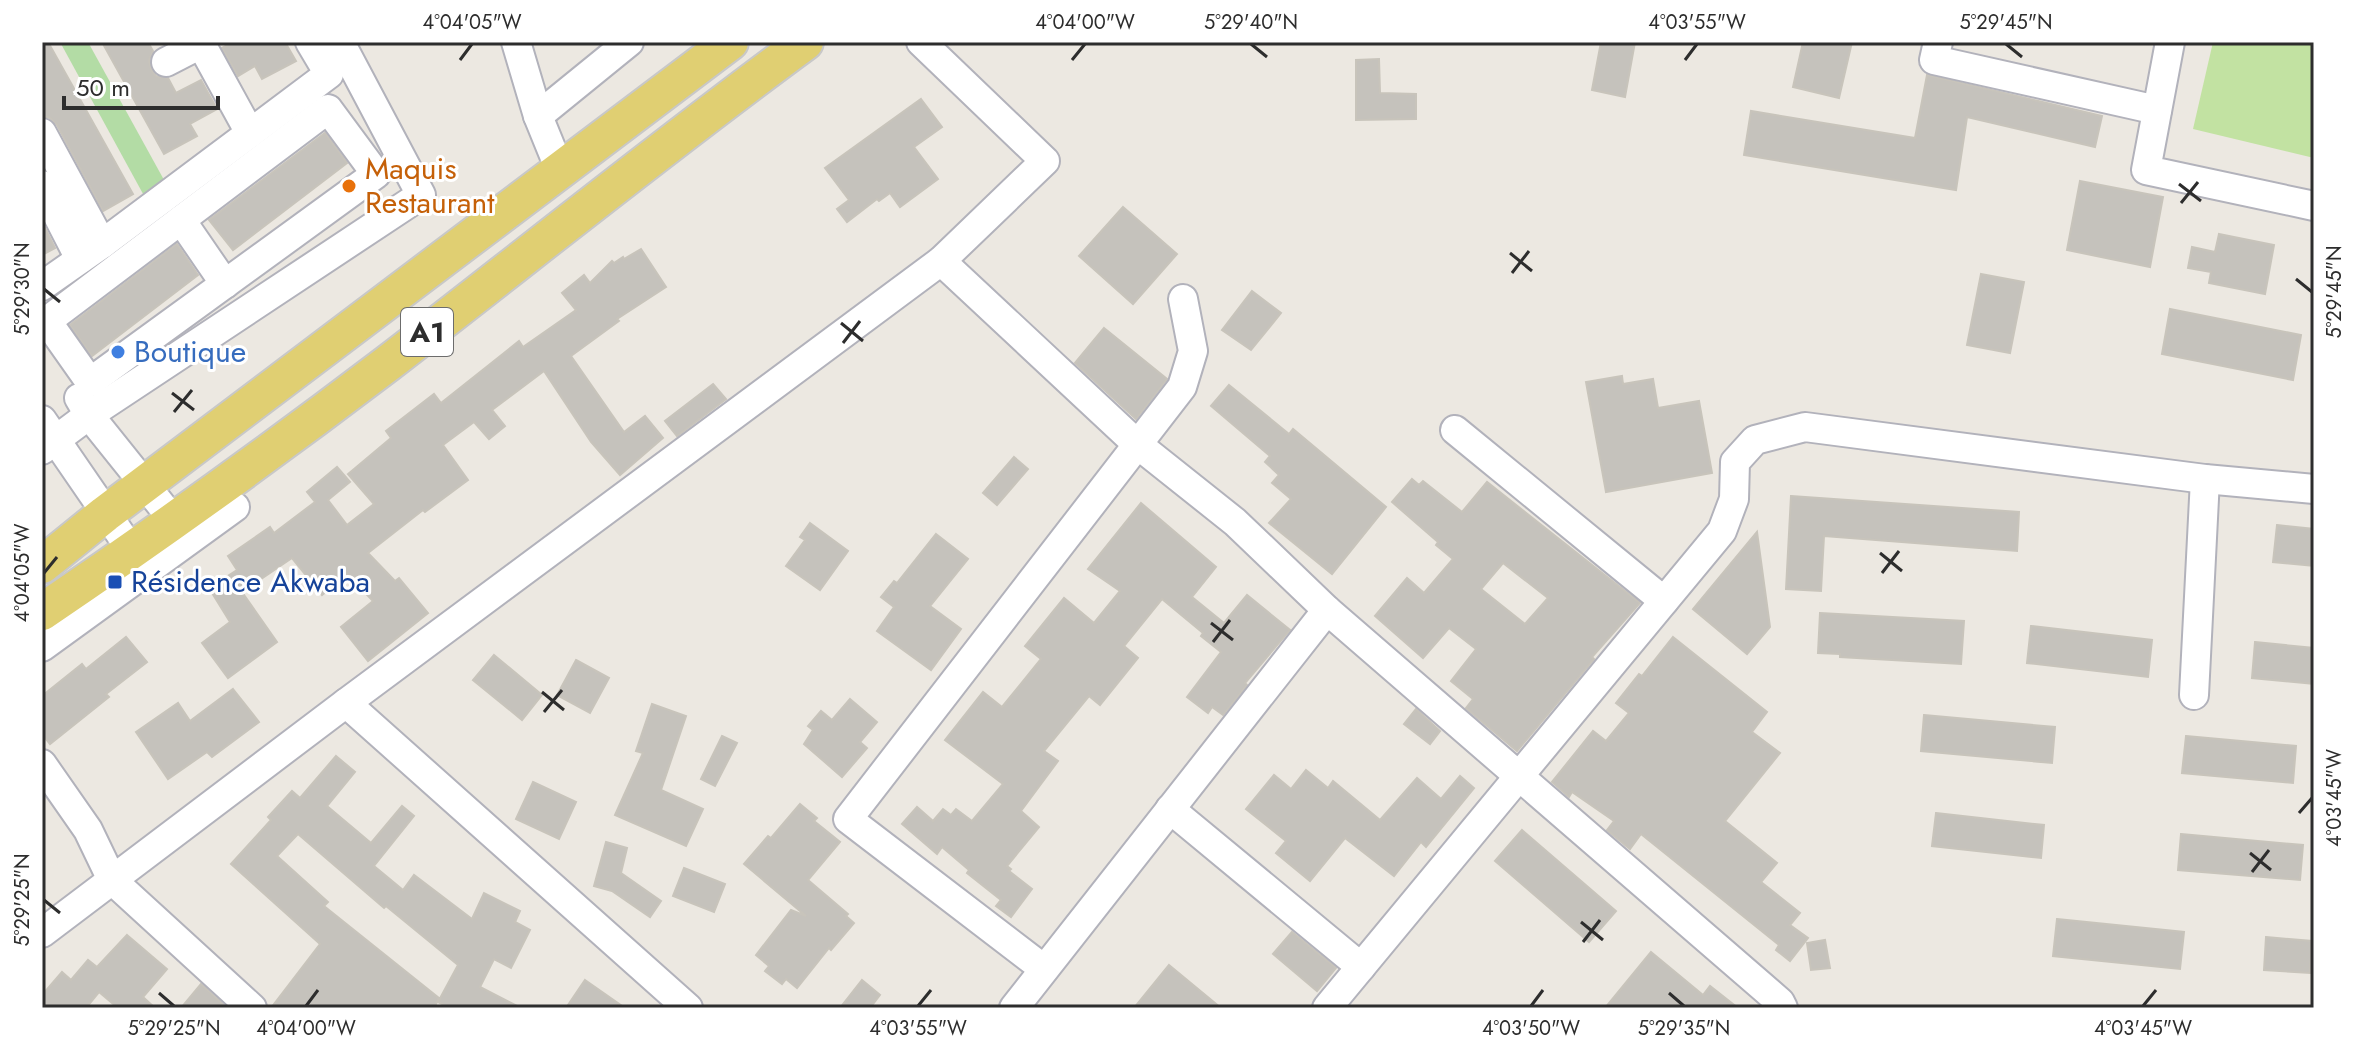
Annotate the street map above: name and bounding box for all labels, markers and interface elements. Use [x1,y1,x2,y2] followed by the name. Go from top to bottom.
[423,8,522,37] text: 4°04'05"W
[1035,8,1135,37] text: 4°04'00"W
[1204,8,1298,37] text: 5°29'40"N
[1648,8,1746,37] text: 4°03'55"W
[1959,8,2053,37] text: 5°29'45"N
[64,60,218,110] scale bar
[76,70,130,105] text: 50 m
[365,147,495,224] place label: Maquis Restaurant
[340,177,358,195] marker: Maquis Restaurant
[8,242,37,336] text: 5°29'30"N
[2320,245,2349,339] text: 5°29'45"N
[401,308,453,356] road number: A1
[134,330,246,373] place label: Boutique
[109,343,127,361] marker: Boutique
[8,523,37,622] text: 4°04'05"W
[131,560,370,603] place label: Résidence Akwaba
[106,573,124,591] marker: Résidence Akwaba
[2320,749,2349,847] text: 4°03'45"W
[8,854,37,946] text: 5°29'25"N
[128,1014,220,1043] text: 5°29'25"N
[256,1014,356,1043] text: 4°04'00"W
[869,1014,967,1043] text: 4°03'55"W
[1482,1014,1580,1043] text: 4°03'50"W
[1638,1014,1730,1043] text: 5°29'35"N
[2094,1014,2192,1043] text: 4°03'45"W

